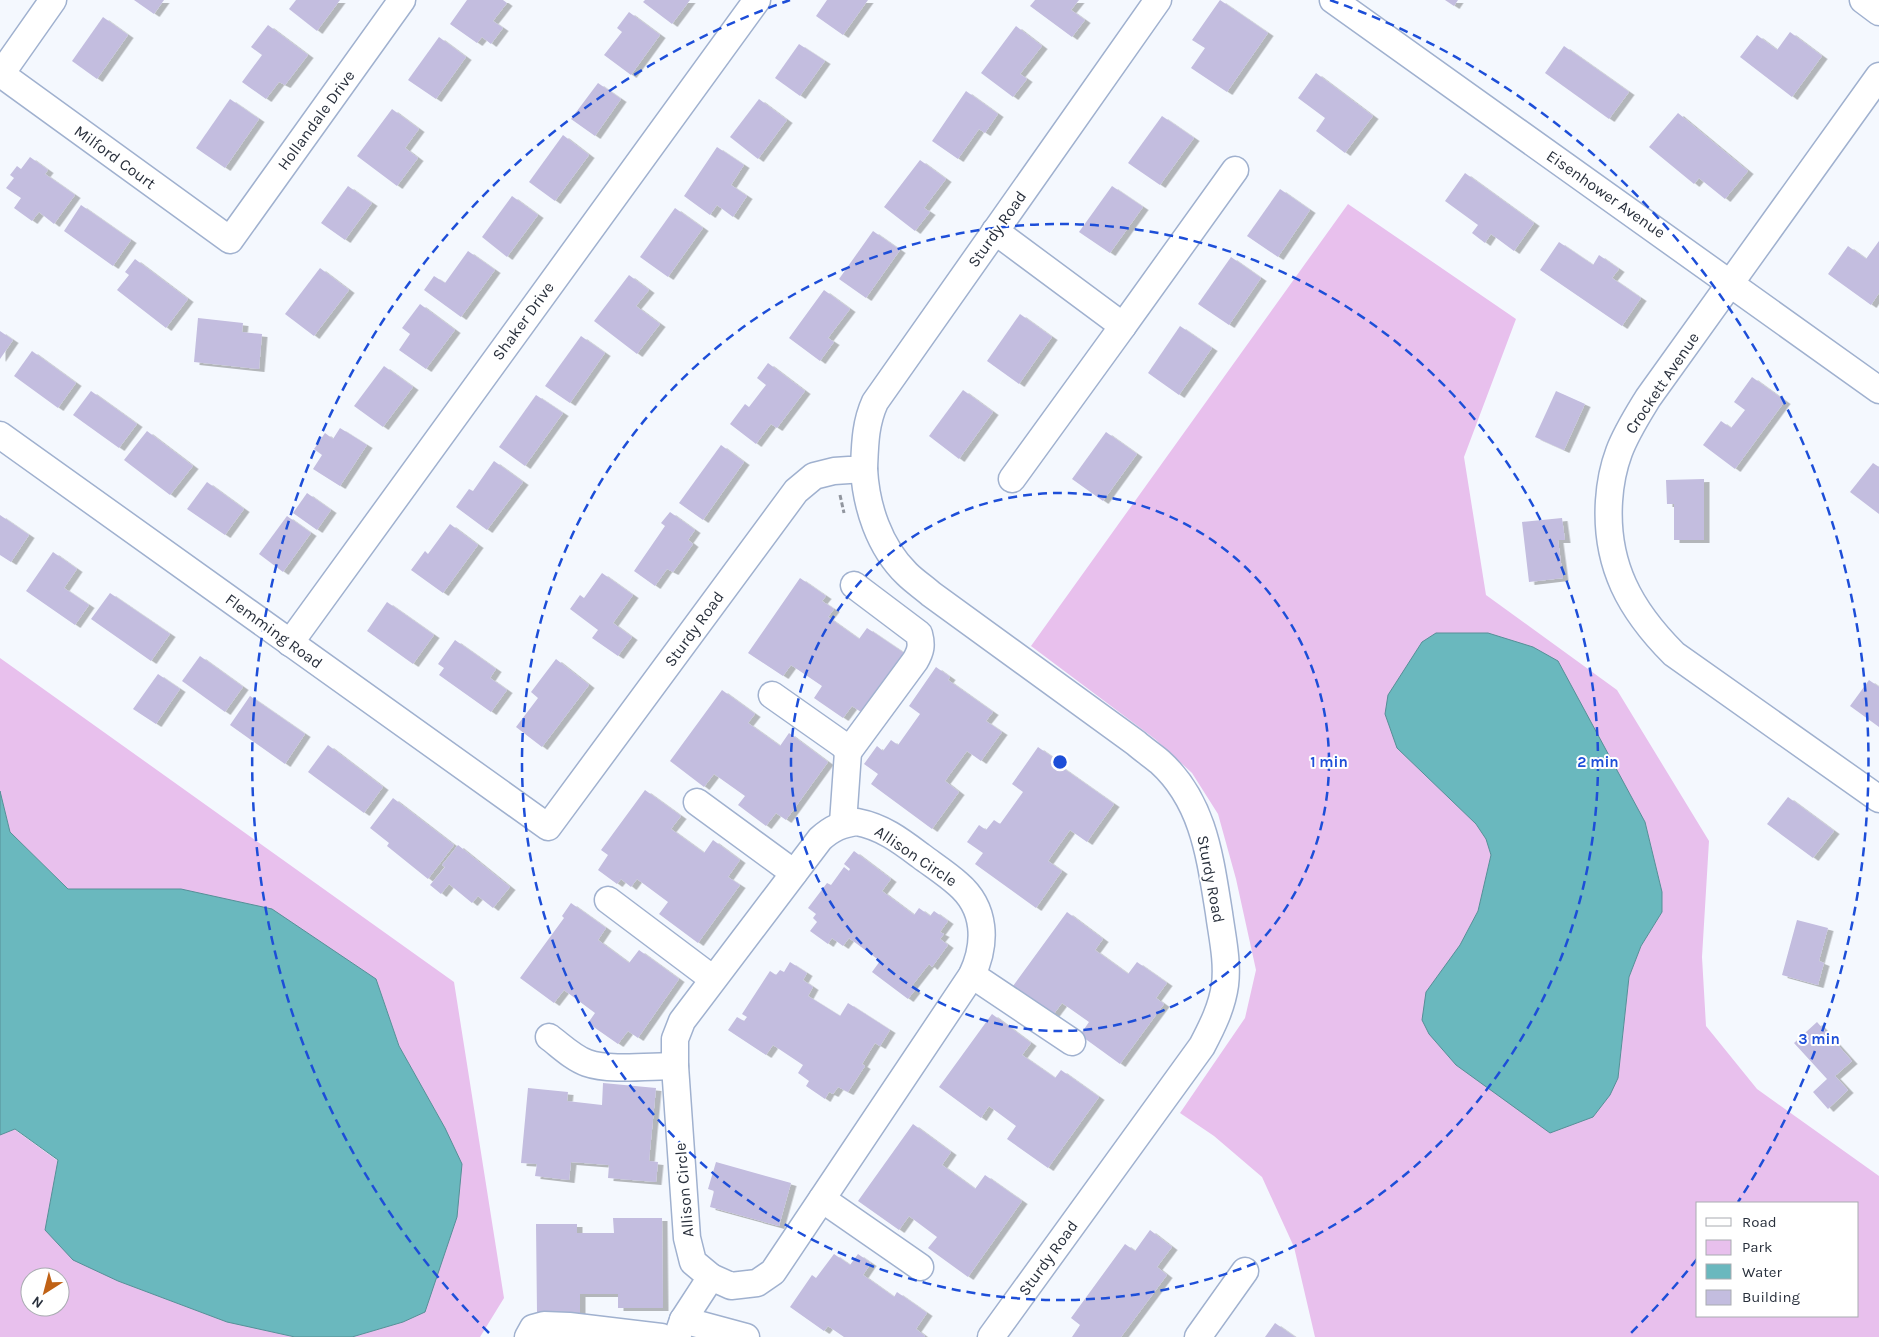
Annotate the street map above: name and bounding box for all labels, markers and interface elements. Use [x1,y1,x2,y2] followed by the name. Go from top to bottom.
[273,66,359,174] street label: Hollandale Drive
[71,121,159,193] street label: Milford Court
[1543,146,1669,242] street label: Eisenhower Avenue
[964,187,1030,271] street label: Sturdy Road
[488,278,558,364] street label: Shaker Drive
[1621,329,1703,437] street label: Crockett Avenue
[660,588,728,670] street label: Sturdy Road
[222,589,326,673] street label: Flemming Road
[1051,753,1069,771] centre of rings
[1310,753,1348,771] text: 1 min
[1577,753,1619,771] text: 2 min
[871,822,961,890] street label: Allison Circle
[1193,834,1229,924] street label: Sturdy Road
[1798,1030,1840,1048] text: 3 min
[670,1142,698,1238] street label: Allison Circle
[1696,1202,1859,1317] legend
[1742,1213,1777,1231] text: Road
[1014,1217,1082,1299] street label: Sturdy Road
[1742,1238,1772,1256] text: Park
[1742,1263,1783,1281] text: Water
[20,1267,70,1317] north arrow
[1742,1288,1800,1306] text: Building
[29,1292,47,1312] text: N

